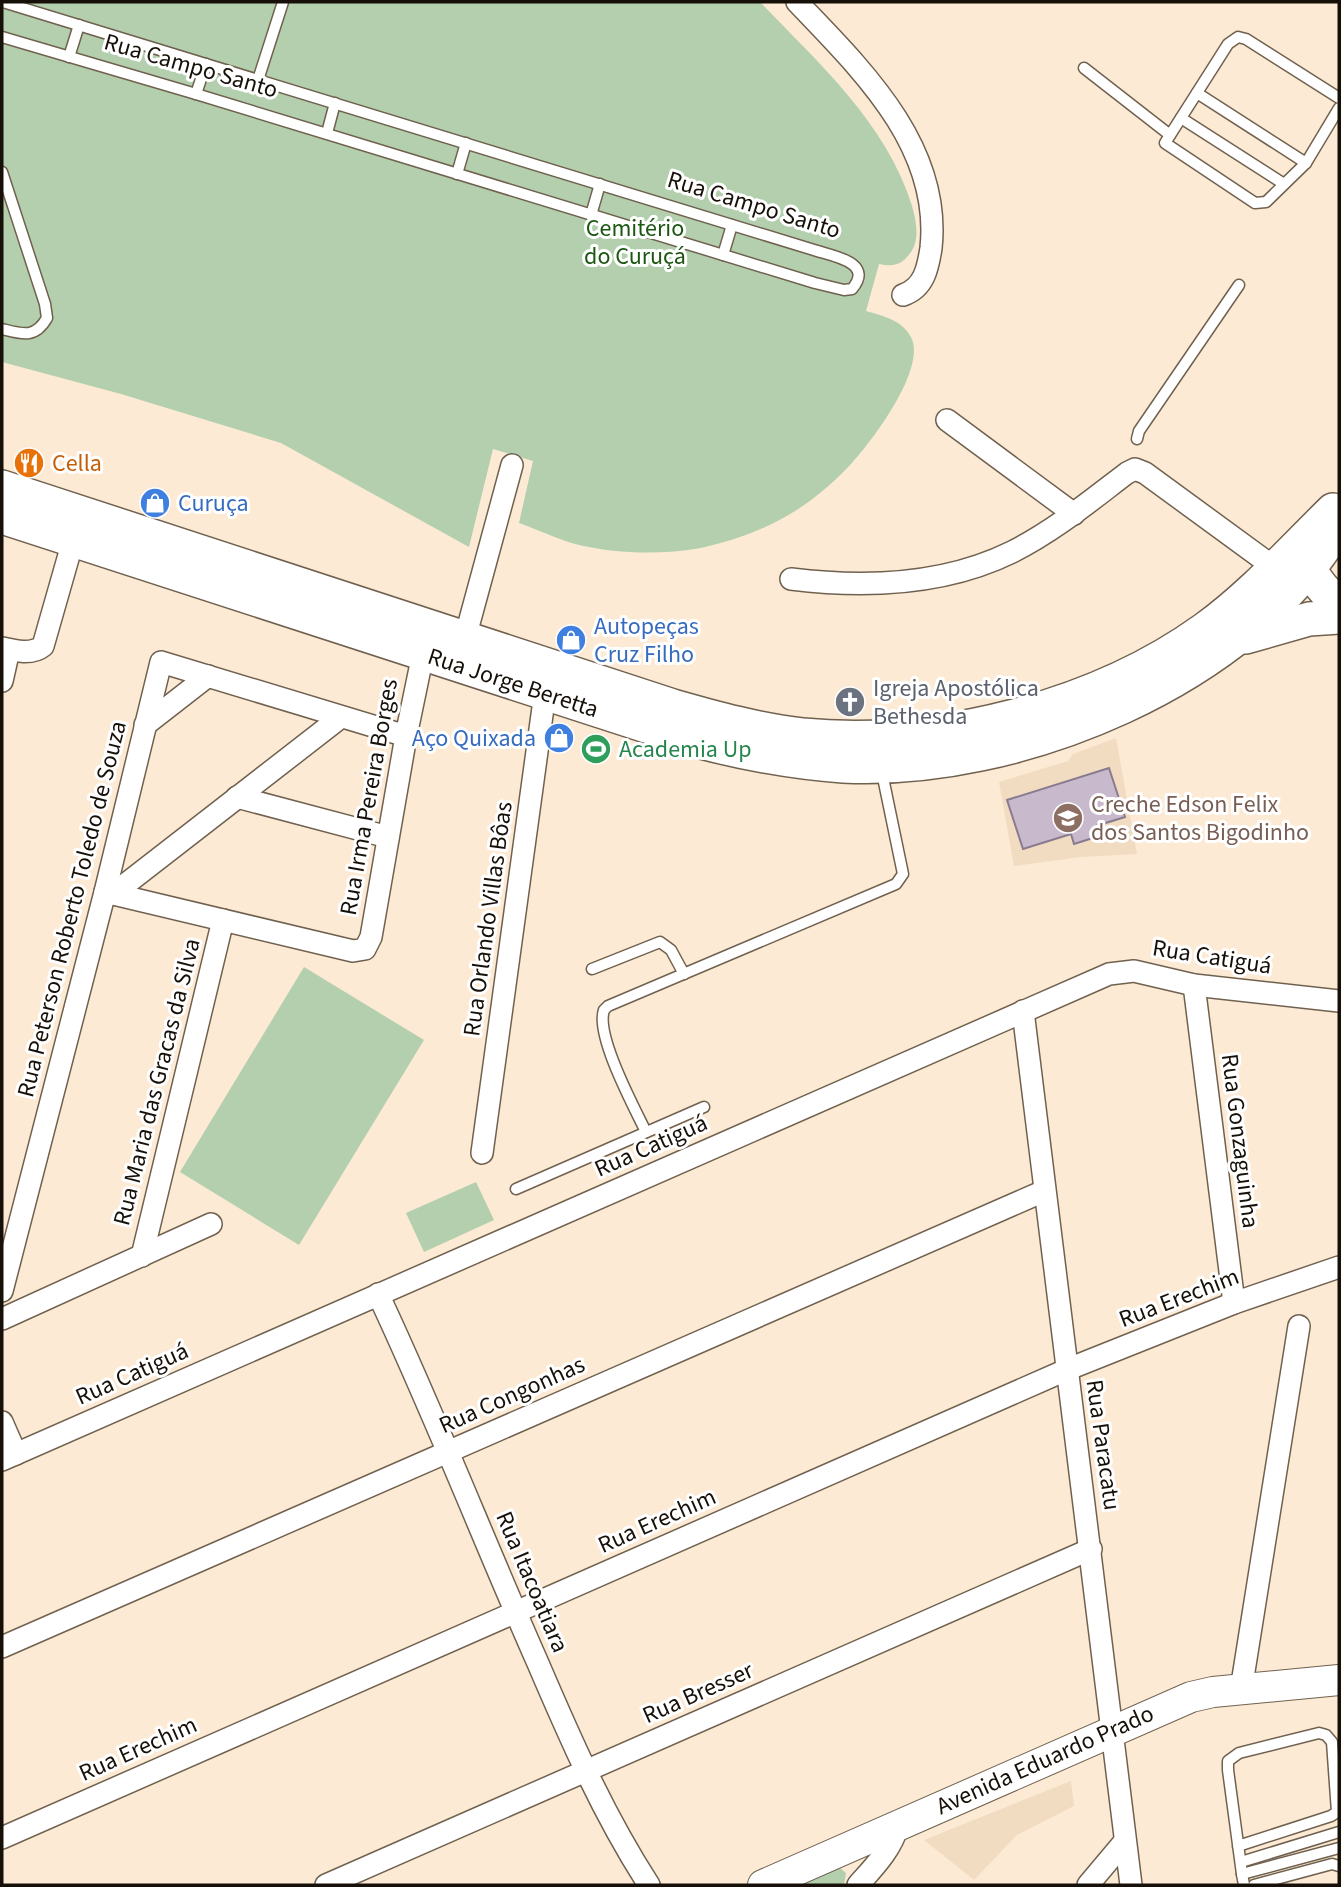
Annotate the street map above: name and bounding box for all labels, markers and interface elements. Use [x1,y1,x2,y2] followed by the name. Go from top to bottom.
[100,24,282,108] street label: Rua Campo Santo
[663,162,845,248] street label: Rua Campo Santo
[584,211,686,274] park label: Cemitério do Curuçá
[12,446,46,480] restaurant icon: Cella
[52,446,102,481] place label: Cella
[138,486,172,520] shop icon: Curuça
[178,486,249,521] place label: Curuça
[594,609,699,672] place label: Autopeças Cruz Filho
[554,623,588,657] shop icon: Autopeças Cruz Filho
[423,639,603,727] street label: Rua Jorge Beretta
[873,671,1039,734] place label: Igreja Apostólica Bethesda
[331,676,407,918] street label: Rua Irma Pereira Borges
[833,685,867,719] church icon: Igreja Apostólica Bethesda
[8,717,136,1101] street label: Rua Peterson Roberto Toledo de Souza
[412,721,536,756] place label: Aço Quixada
[542,721,576,755] shop icon: Aço Quixada
[579,732,613,766] sports icon: Academia Up
[619,732,752,767] place label: Academia Up
[1091,787,1309,850] place label: Creche Edson Felix dos Santos Bigodinho
[454,799,522,1039] street label: Rua Orlando Villas Bôas
[1051,801,1085,835] school or university icon: Creche Edson Felix dos Santos Bigodinho
[1150,930,1274,984] street label: Rua Catiguá
[104,935,210,1229] street label: Rua Maria das Gracas da Silva
[1212,1052,1268,1230] street label: Rua Gonzaguinha
[589,1106,713,1186] street label: Rua Catiguá
[1114,1259,1244,1337] street label: Rua Erechim
[70,1334,194,1414] street label: Rua Catiguá
[433,1347,591,1443] street label: Rua Congonhas
[1077,1377,1129,1513] street label: Rua Paracatu
[592,1479,722,1563] street label: Rua Erechim
[486,1506,578,1658] street label: Rua Itacoatiara
[637,1653,760,1733] street label: Rua Bresser
[931,1696,1159,1824] street label: Avenida Eduardo Prado
[73,1707,203,1791] street label: Rua Erechim

